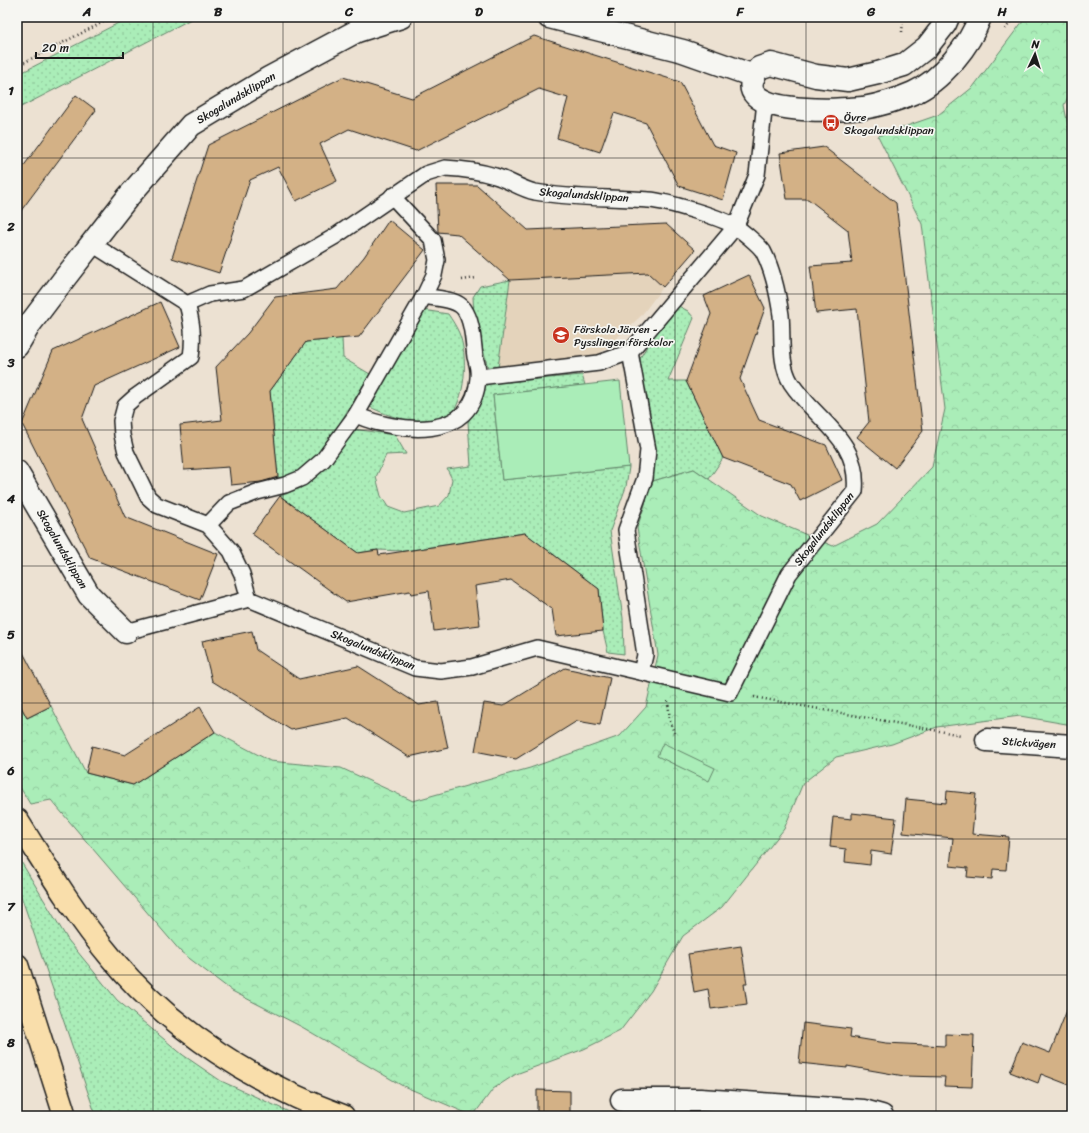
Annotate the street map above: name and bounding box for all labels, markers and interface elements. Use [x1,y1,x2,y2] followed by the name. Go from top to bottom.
[82,0,91,23] text: A
[214,0,223,23] text: B
[344,0,354,23] text: C
[475,0,483,23] text: D
[606,0,615,23] text: E
[735,0,744,23] text: F
[866,0,876,23] text: G
[996,0,1007,23] text: H
[36,34,123,60] scale bar
[1015,34,1055,74] north arrow
[1030,35,1041,54] text: N
[42,37,69,59] text: 20 m
[193,67,279,129] street label: Skogalundsklippan
[8,79,14,102] text: 1
[844,108,934,140] place label: Övre Skogalundsklippan
[821,113,841,133] bus stop icon: Övre Skogalundsklippan
[539,182,630,208] street label: Skogalundsklippan
[6,215,15,238] text: 2
[574,320,674,352] place label: Förskola Järven - Pysslingen förskolor
[551,325,571,345] school or university icon: Förskola Järven - Pysslingen förskolor
[6,351,15,374] text: 3
[6,487,16,510] text: 4
[789,488,859,570] street label: Skogalundsklippan
[31,505,93,593] street label: Skogalundsklippan
[7,623,15,646] text: 5
[328,624,418,676] street label: Skogalundsklippan
[1001,732,1057,754] street label: Stickvägen
[6,759,15,782] text: 6
[7,895,16,918] text: 7
[6,1031,15,1054] text: 8

